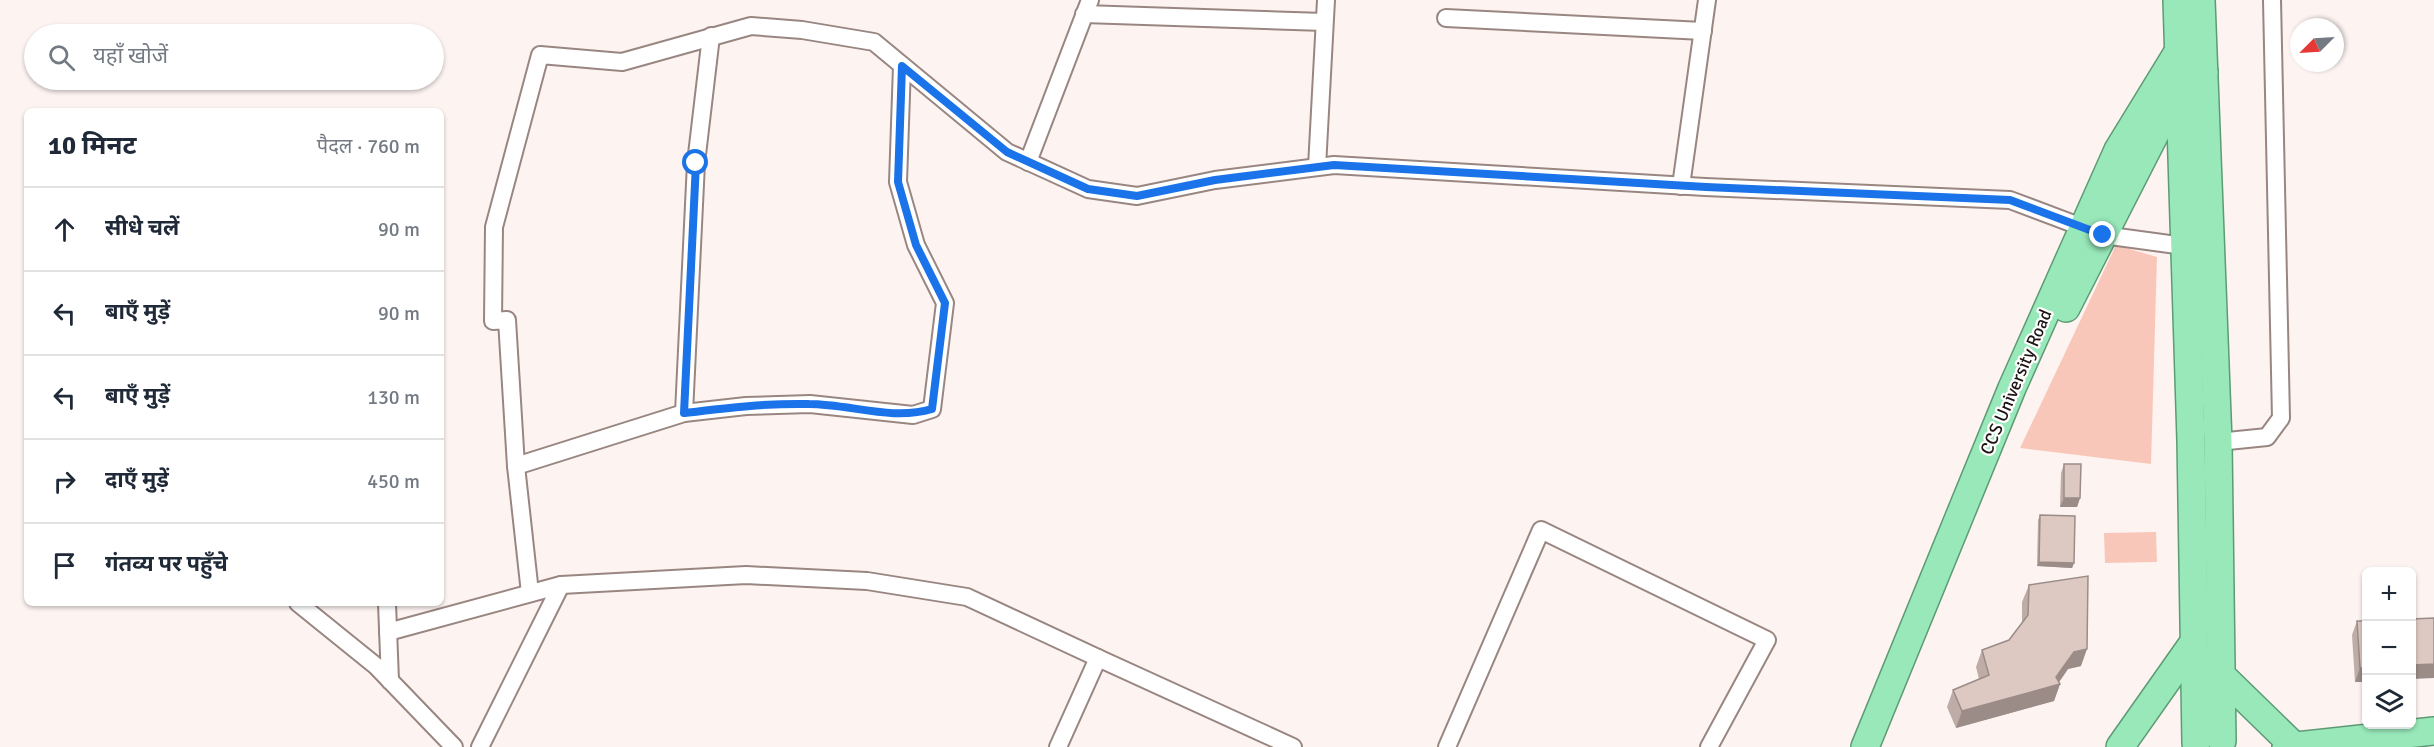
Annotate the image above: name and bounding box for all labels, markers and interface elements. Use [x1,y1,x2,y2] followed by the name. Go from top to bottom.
[2290,18,2344,72] north arrow
[24,24,444,90] search box
[45,41,78,74] icon: search
[93,42,168,69] text: यहाँ खोजें
[48,130,136,162] text: 10 मिनट
[317,134,420,159] text: पैदल · 760 m
[682,149,708,175] route start
[48,213,81,246] icon: ahead
[105,214,179,241] text: सीधे चलें
[378,217,420,242] text: 90 m
[2089,221,2115,247] route end
[48,297,81,330] icon: left
[105,298,170,325] text: बाएँ मुड़ें
[378,301,420,326] text: 90 m
[1975,306,2057,458] street label: CCS University Road
[48,381,81,414] icon: left
[105,382,170,409] text: बाएँ मुड़ें
[367,385,420,410] text: 130 m
[48,465,81,498] icon: right
[105,466,169,493] text: दाएँ मुड़ें
[367,469,420,494] text: 450 m
[48,549,81,582] icon: arrive
[105,550,228,577] text: गंतव्य पर पहुँचे
[2362,567,2416,729] map controls
[2362,567,2416,621] button: +
[2362,621,2416,675] button: −
[2362,675,2416,729] button: layers

